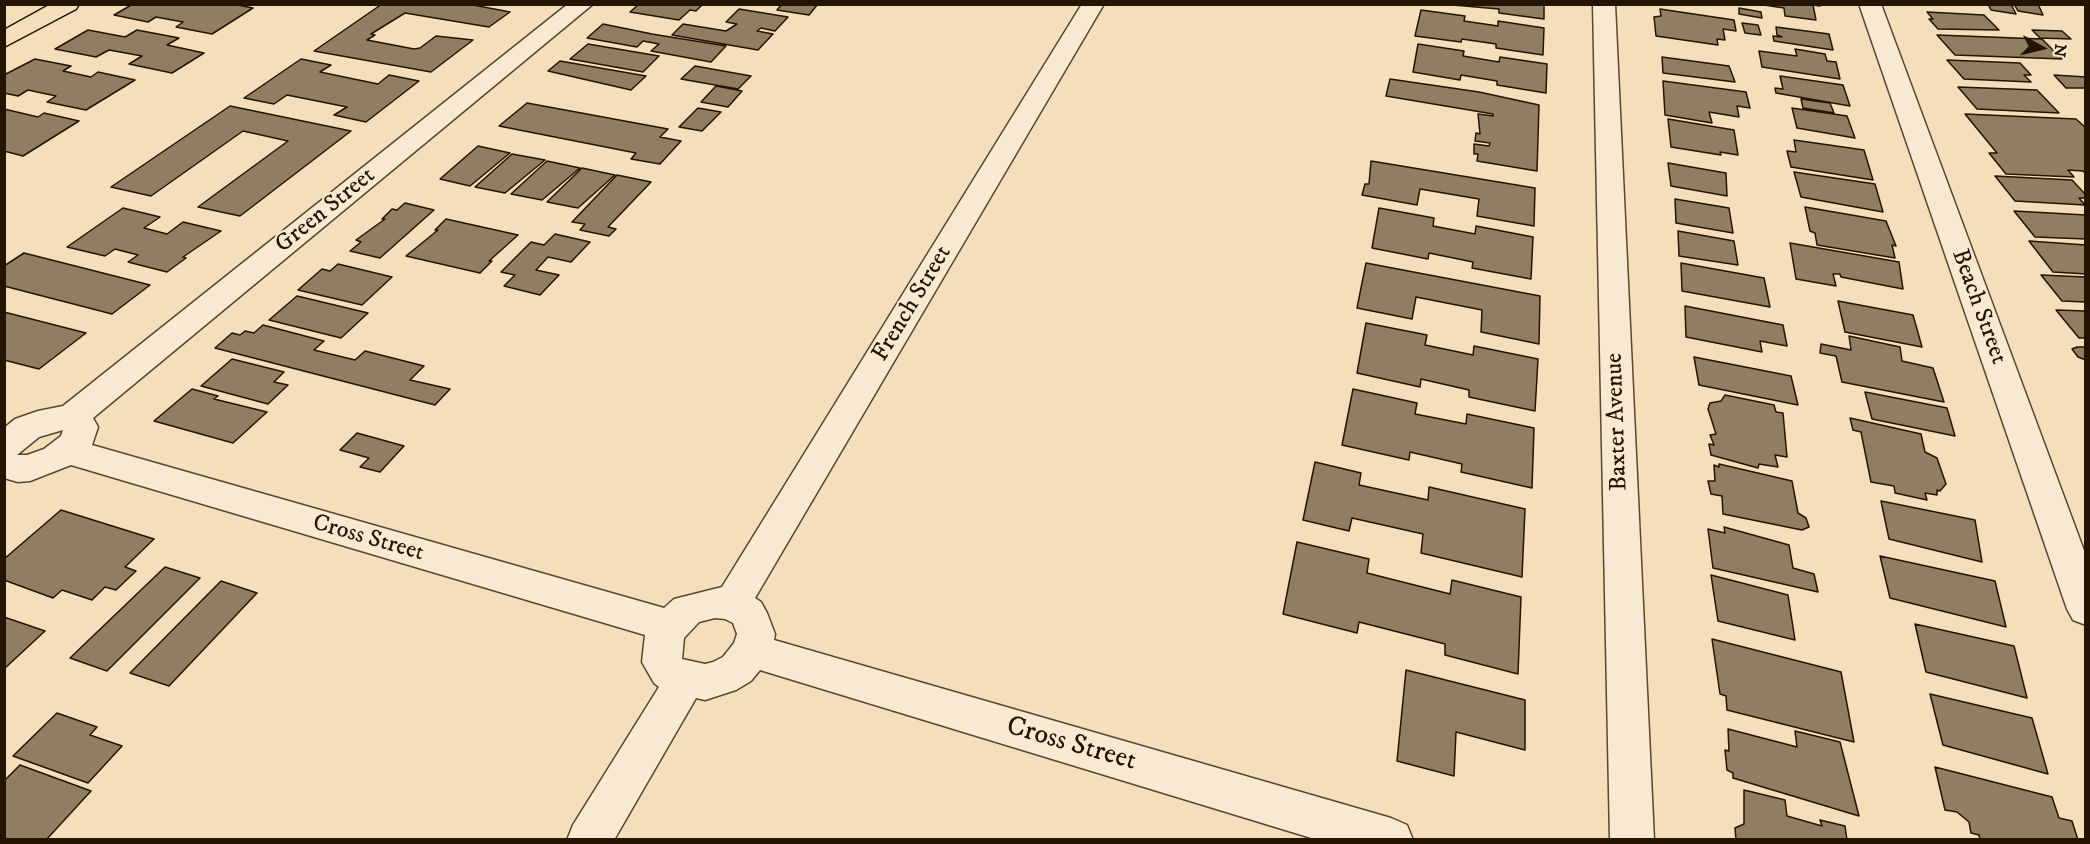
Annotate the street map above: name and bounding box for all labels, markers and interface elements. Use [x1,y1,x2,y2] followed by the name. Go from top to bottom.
[2012,18,2072,78] north arrow
[2049,43,2071,58] text: N
[270,162,382,260] street label: Green Street
[867,241,959,367] street label: French Street
[1944,246,2012,368] street label: Beach Street
[1601,353,1635,491] street label: Baxter Avenue
[309,509,427,569] street label: Cross Street
[1002,710,1140,780] street label: Cross Street

